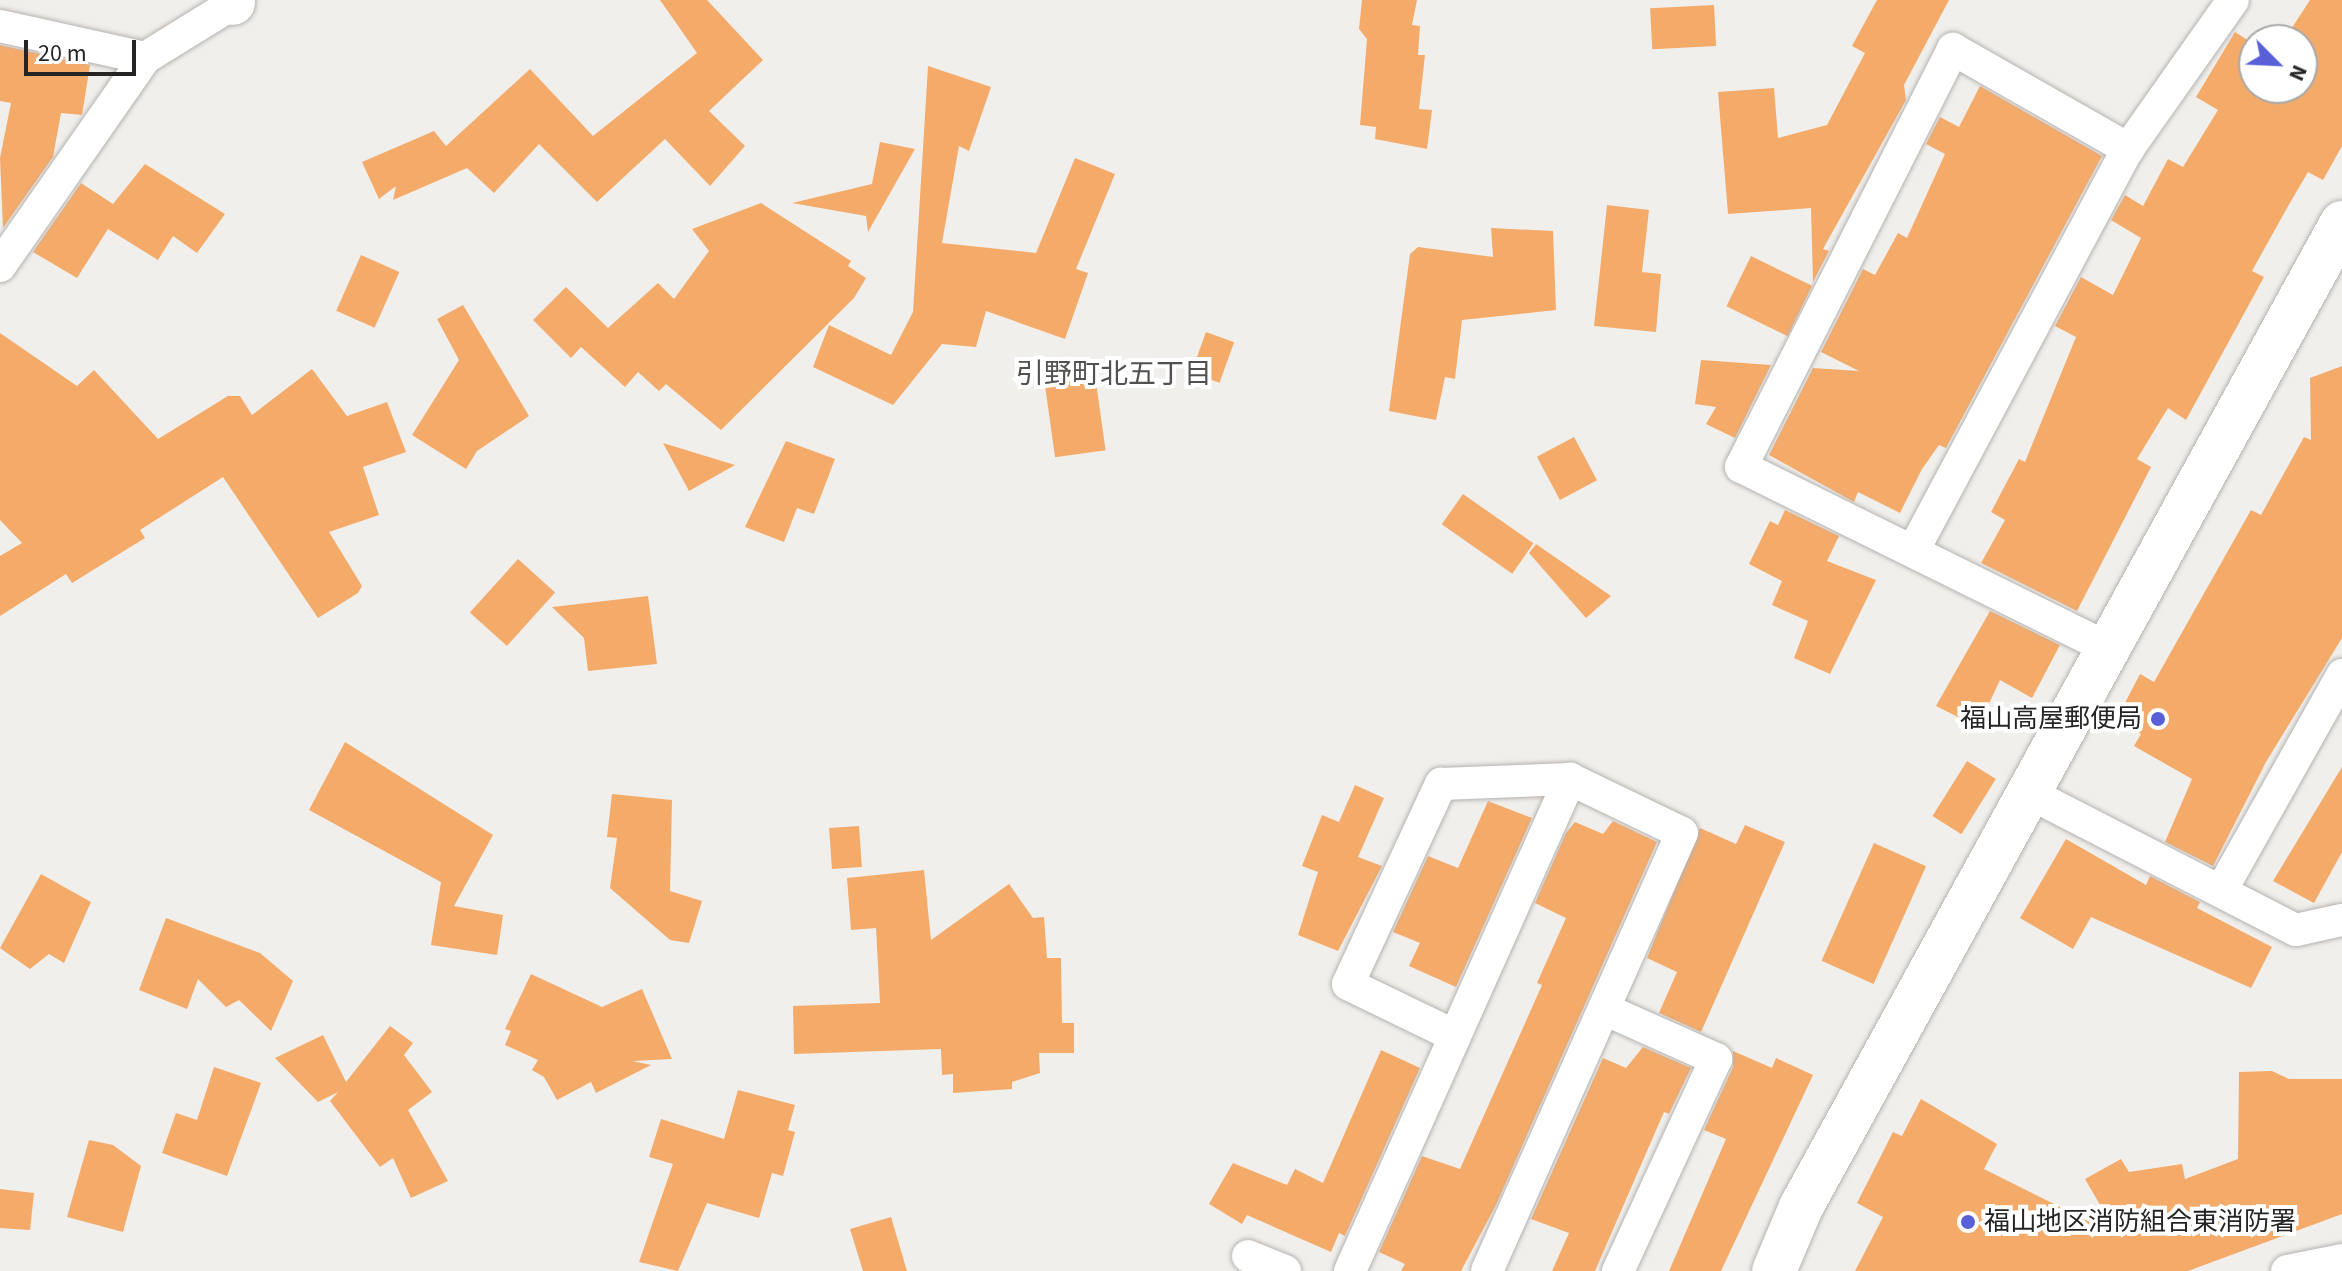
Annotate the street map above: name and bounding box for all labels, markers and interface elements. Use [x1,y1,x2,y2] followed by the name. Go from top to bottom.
[28,24,140,74] scale bar
[2238,24,2318,104] north arrow
[38,36,87,71] text: 20 m
[2281,60,2316,86] text: N
[1016,357,1212,391] district label: 引野町北五丁目
[1960,703,2142,735] place label: 福山高屋郵便局
[2149,710,2167,728] marker: 福山高屋郵便局
[1984,1206,2296,1238] place label: 福山地区消防組合東消防署
[1959,1213,1977,1231] marker: 福山地区消防組合東消防署

